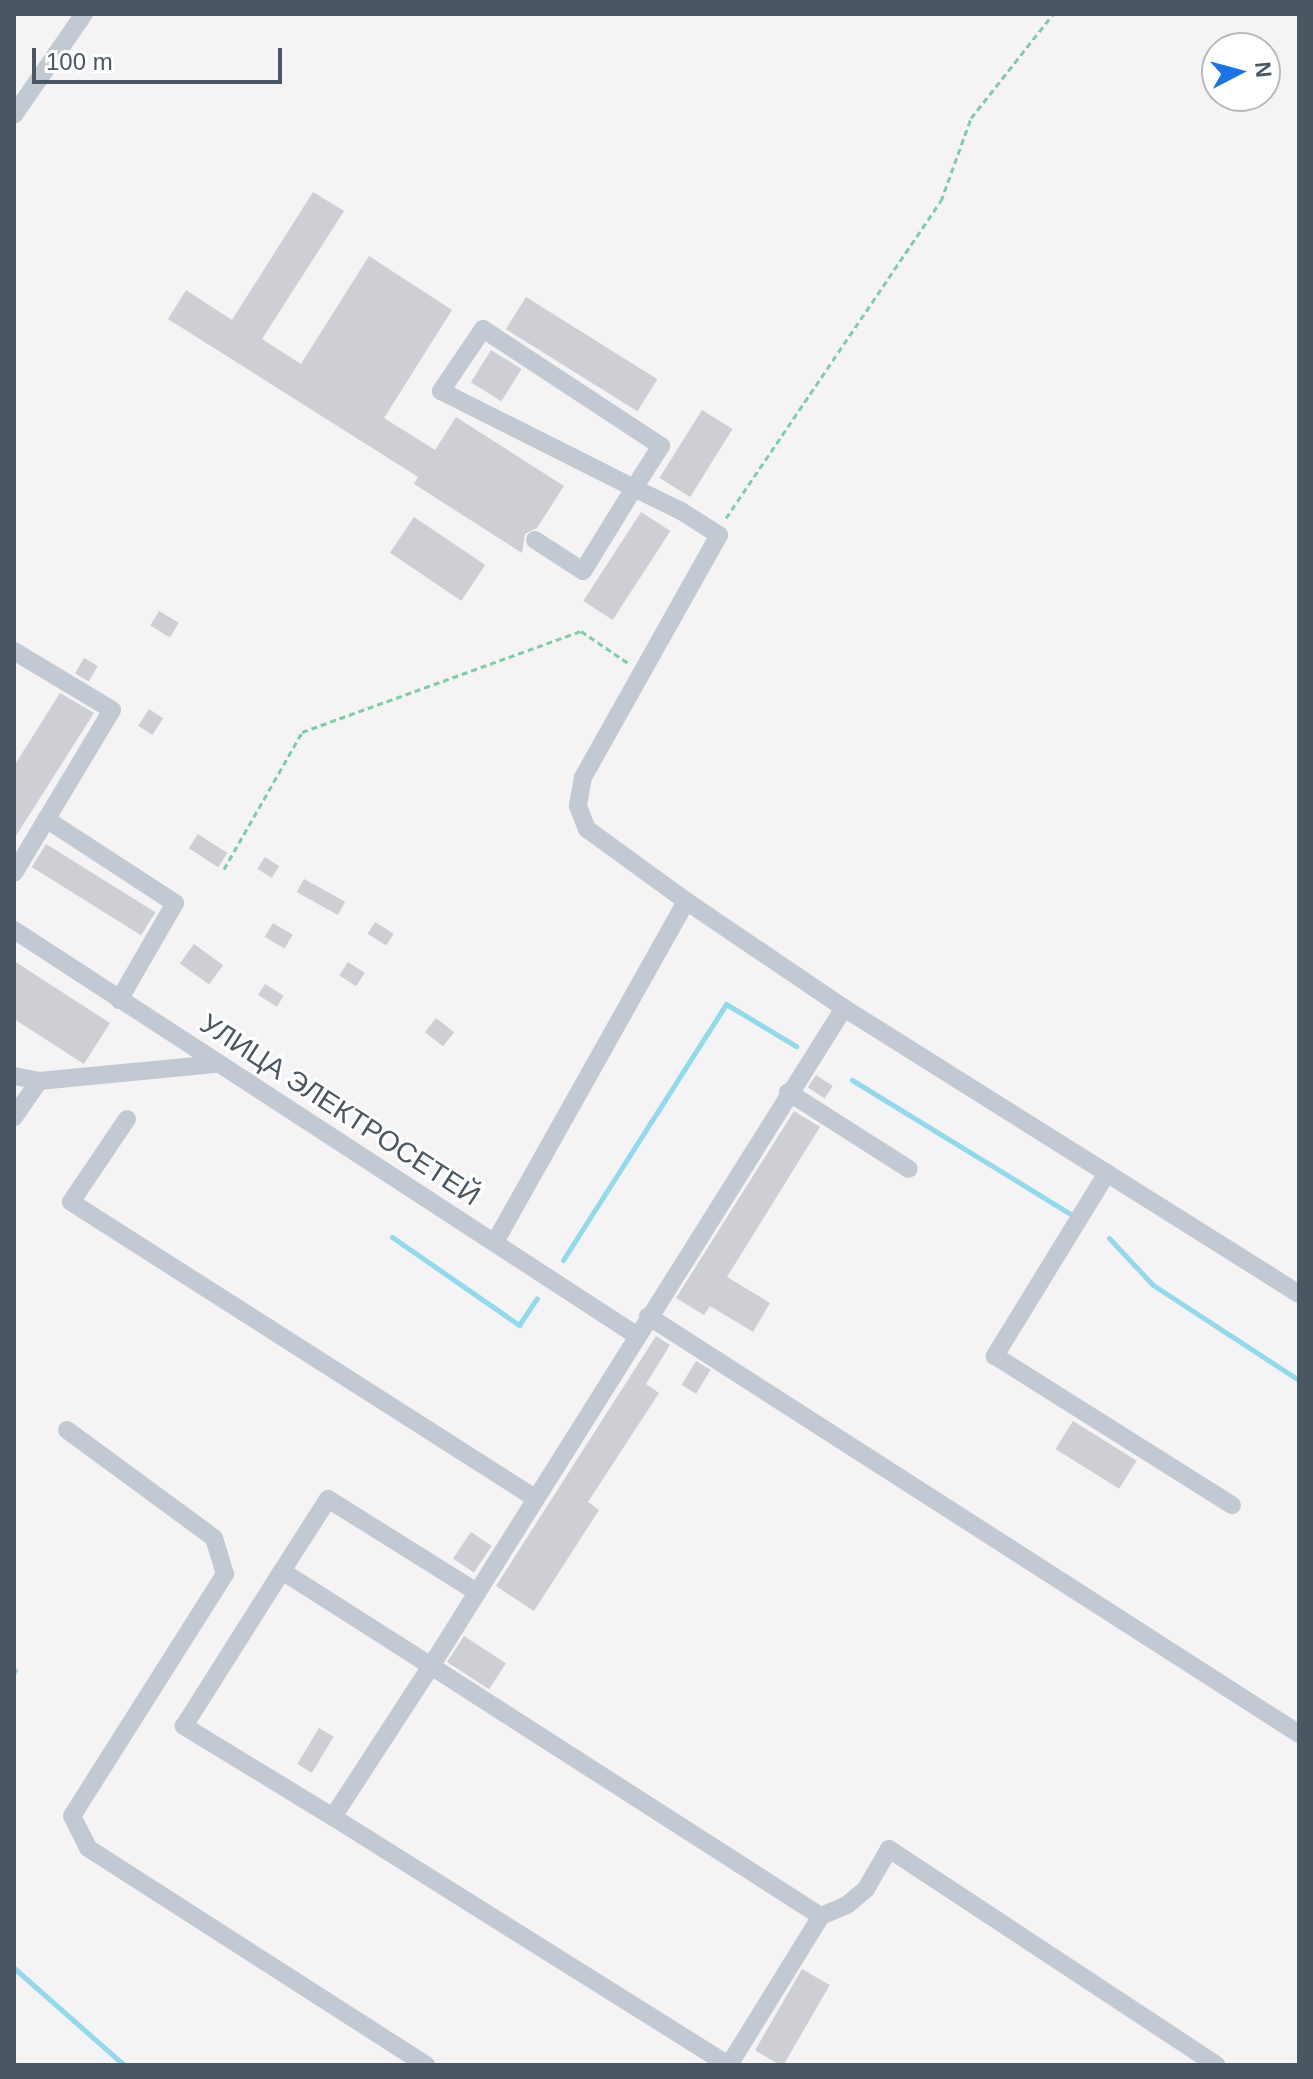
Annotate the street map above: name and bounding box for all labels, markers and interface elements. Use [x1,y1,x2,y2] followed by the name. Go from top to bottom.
[36,32,286,82] scale bar
[1201,32,1281,112] north arrow
[46,48,113,75] text: 100 m
[1250,60,1277,79] text: N
[194,1007,486,1213] street label: УЛИЦА ЭЛЕКТРОСЕТЕЙ

